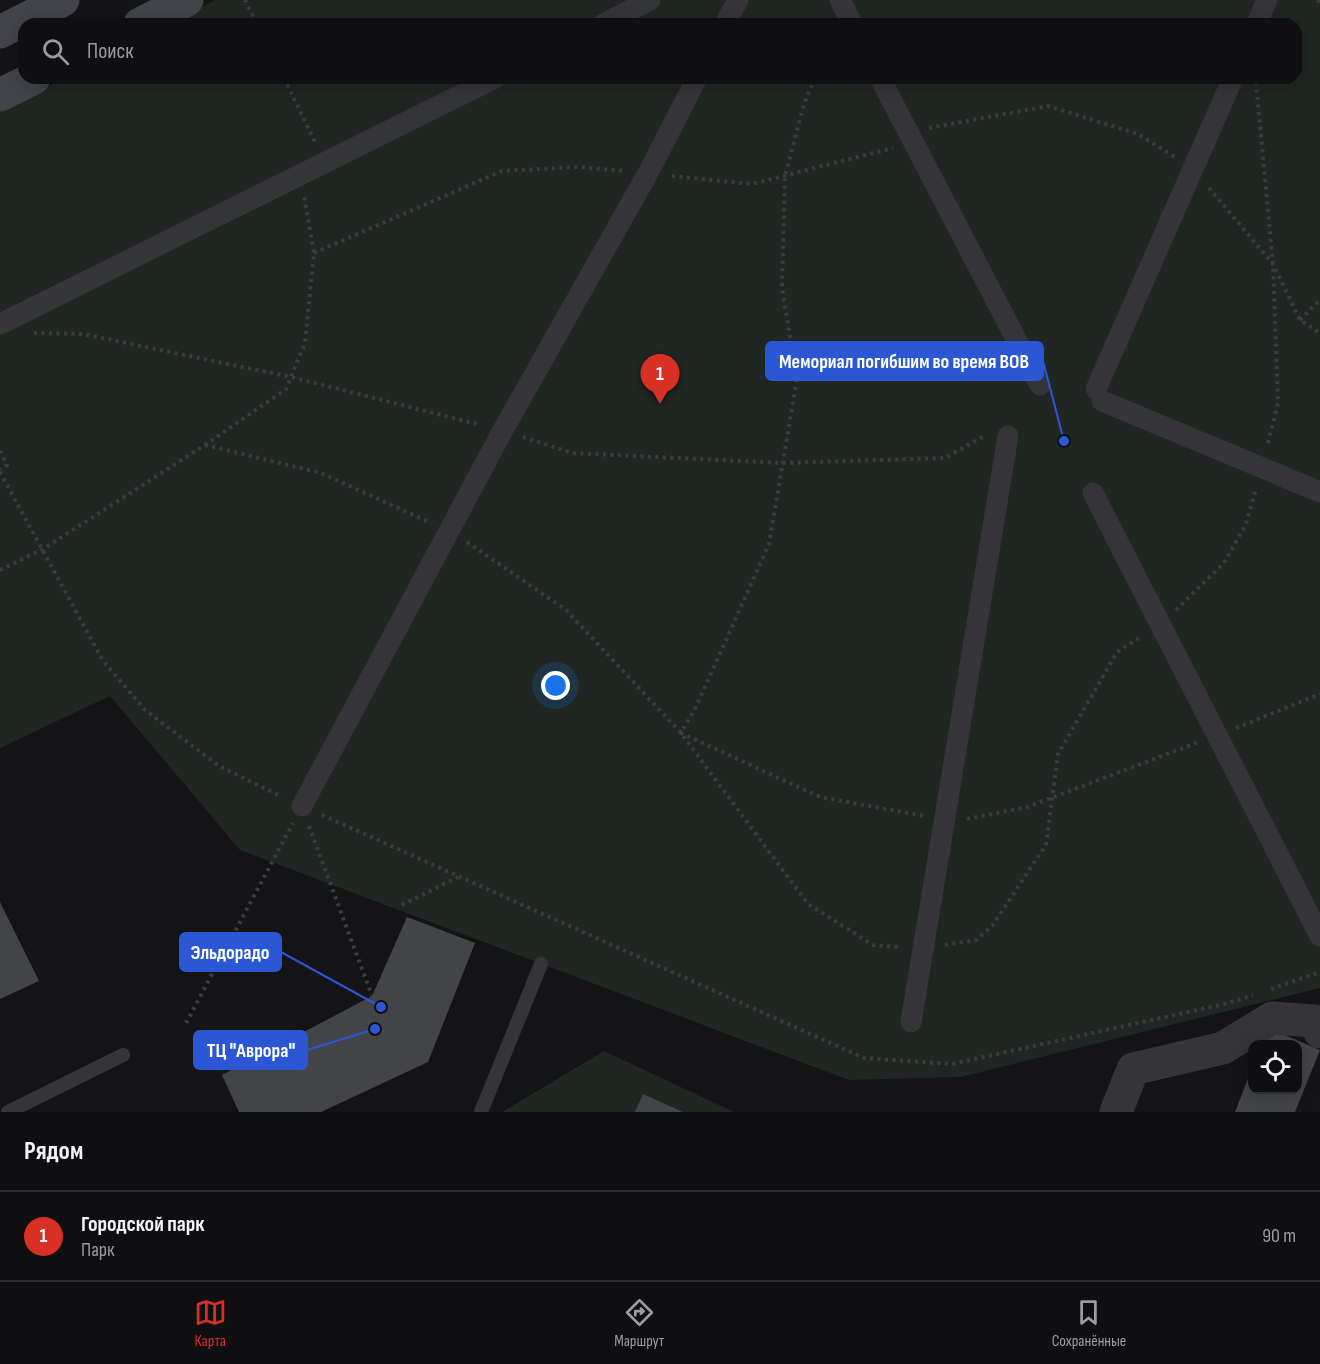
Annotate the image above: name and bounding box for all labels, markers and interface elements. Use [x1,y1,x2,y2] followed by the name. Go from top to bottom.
[18,18,1302,84] search box
[39,35,72,68] icon: search
[87,38,133,65] text: Поиск
[766,342,1043,380] callout: Мемориал погибшим во время ВОВ
[779,350,1029,374] text: Мемориал погибшим во время ВОВ
[640,354,680,404] pin: 1
[541,671,570,700] your location
[180,933,281,971] callout: Эльдорадо
[190,941,270,965] text: Эльдорадо
[194,1031,307,1069] callout: ТЦ "Аврора"
[207,1039,295,1063] text: ТЦ "Аврора"
[1248,1040,1302,1094] map controls
[1248,1040,1302,1094] button: locate
[24,1136,83,1167] text: Рядом
[81,1211,205,1238] text: Городской парк
[40,1224,47,1248] text: 1
[1262,1224,1296,1248] text: 90 m
[81,1238,115,1262] text: Парк
[194,1296,227,1351] tab: Карта
[614,1296,664,1351] tab: Маршрут
[1052,1296,1126,1351] tab: Сохранённые

